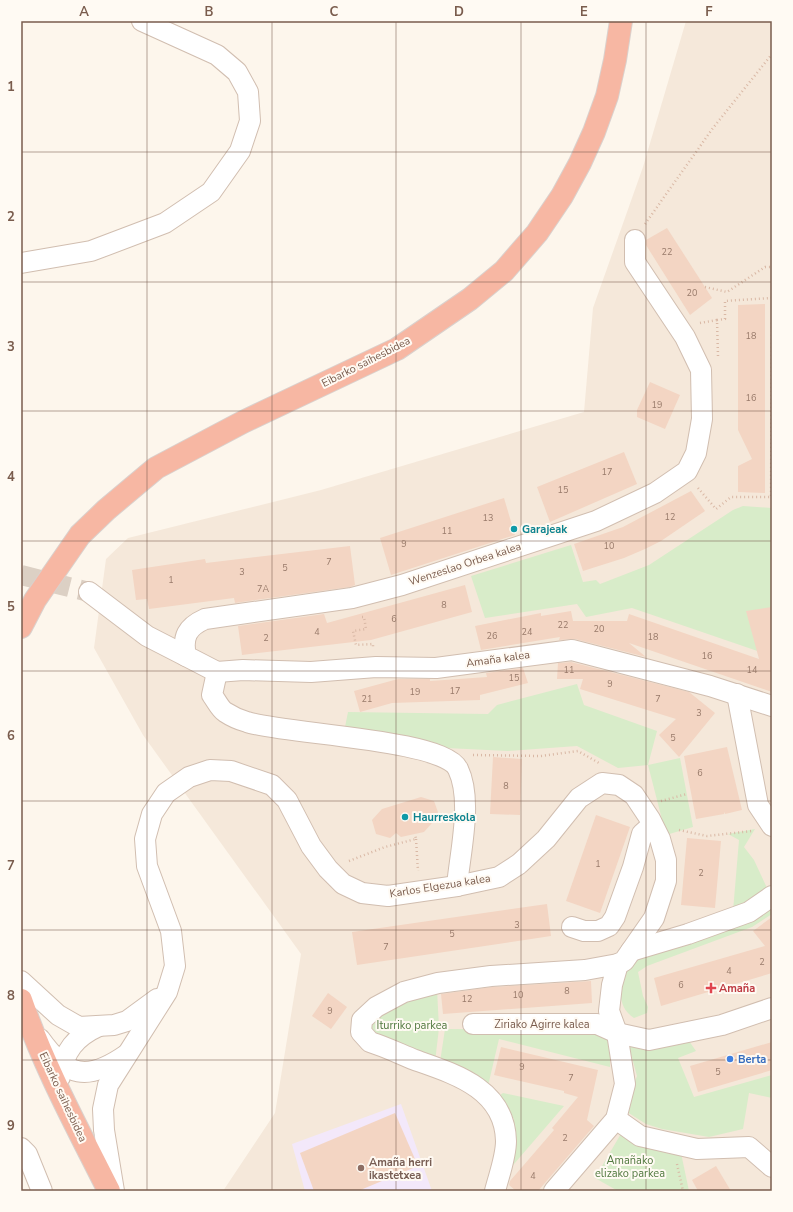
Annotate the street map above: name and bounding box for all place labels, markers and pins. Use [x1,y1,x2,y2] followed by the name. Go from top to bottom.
[522,522,568,537] place label: Garajeak
[509,524,519,534] marker: Garajeak
[413,810,475,825] place label: Haurreskola
[400,812,410,822] marker: Haurreskola
[719,981,755,996] place label: Amaña
[706,983,716,993] marker: Amaña
[738,1052,766,1067] place label: Berta
[725,1054,735,1064] marker: Berta
[369,1155,432,1183] place label: Amaña herri ikastetxea
[356,1163,366,1173] marker: Amaña herri ikastetxea

